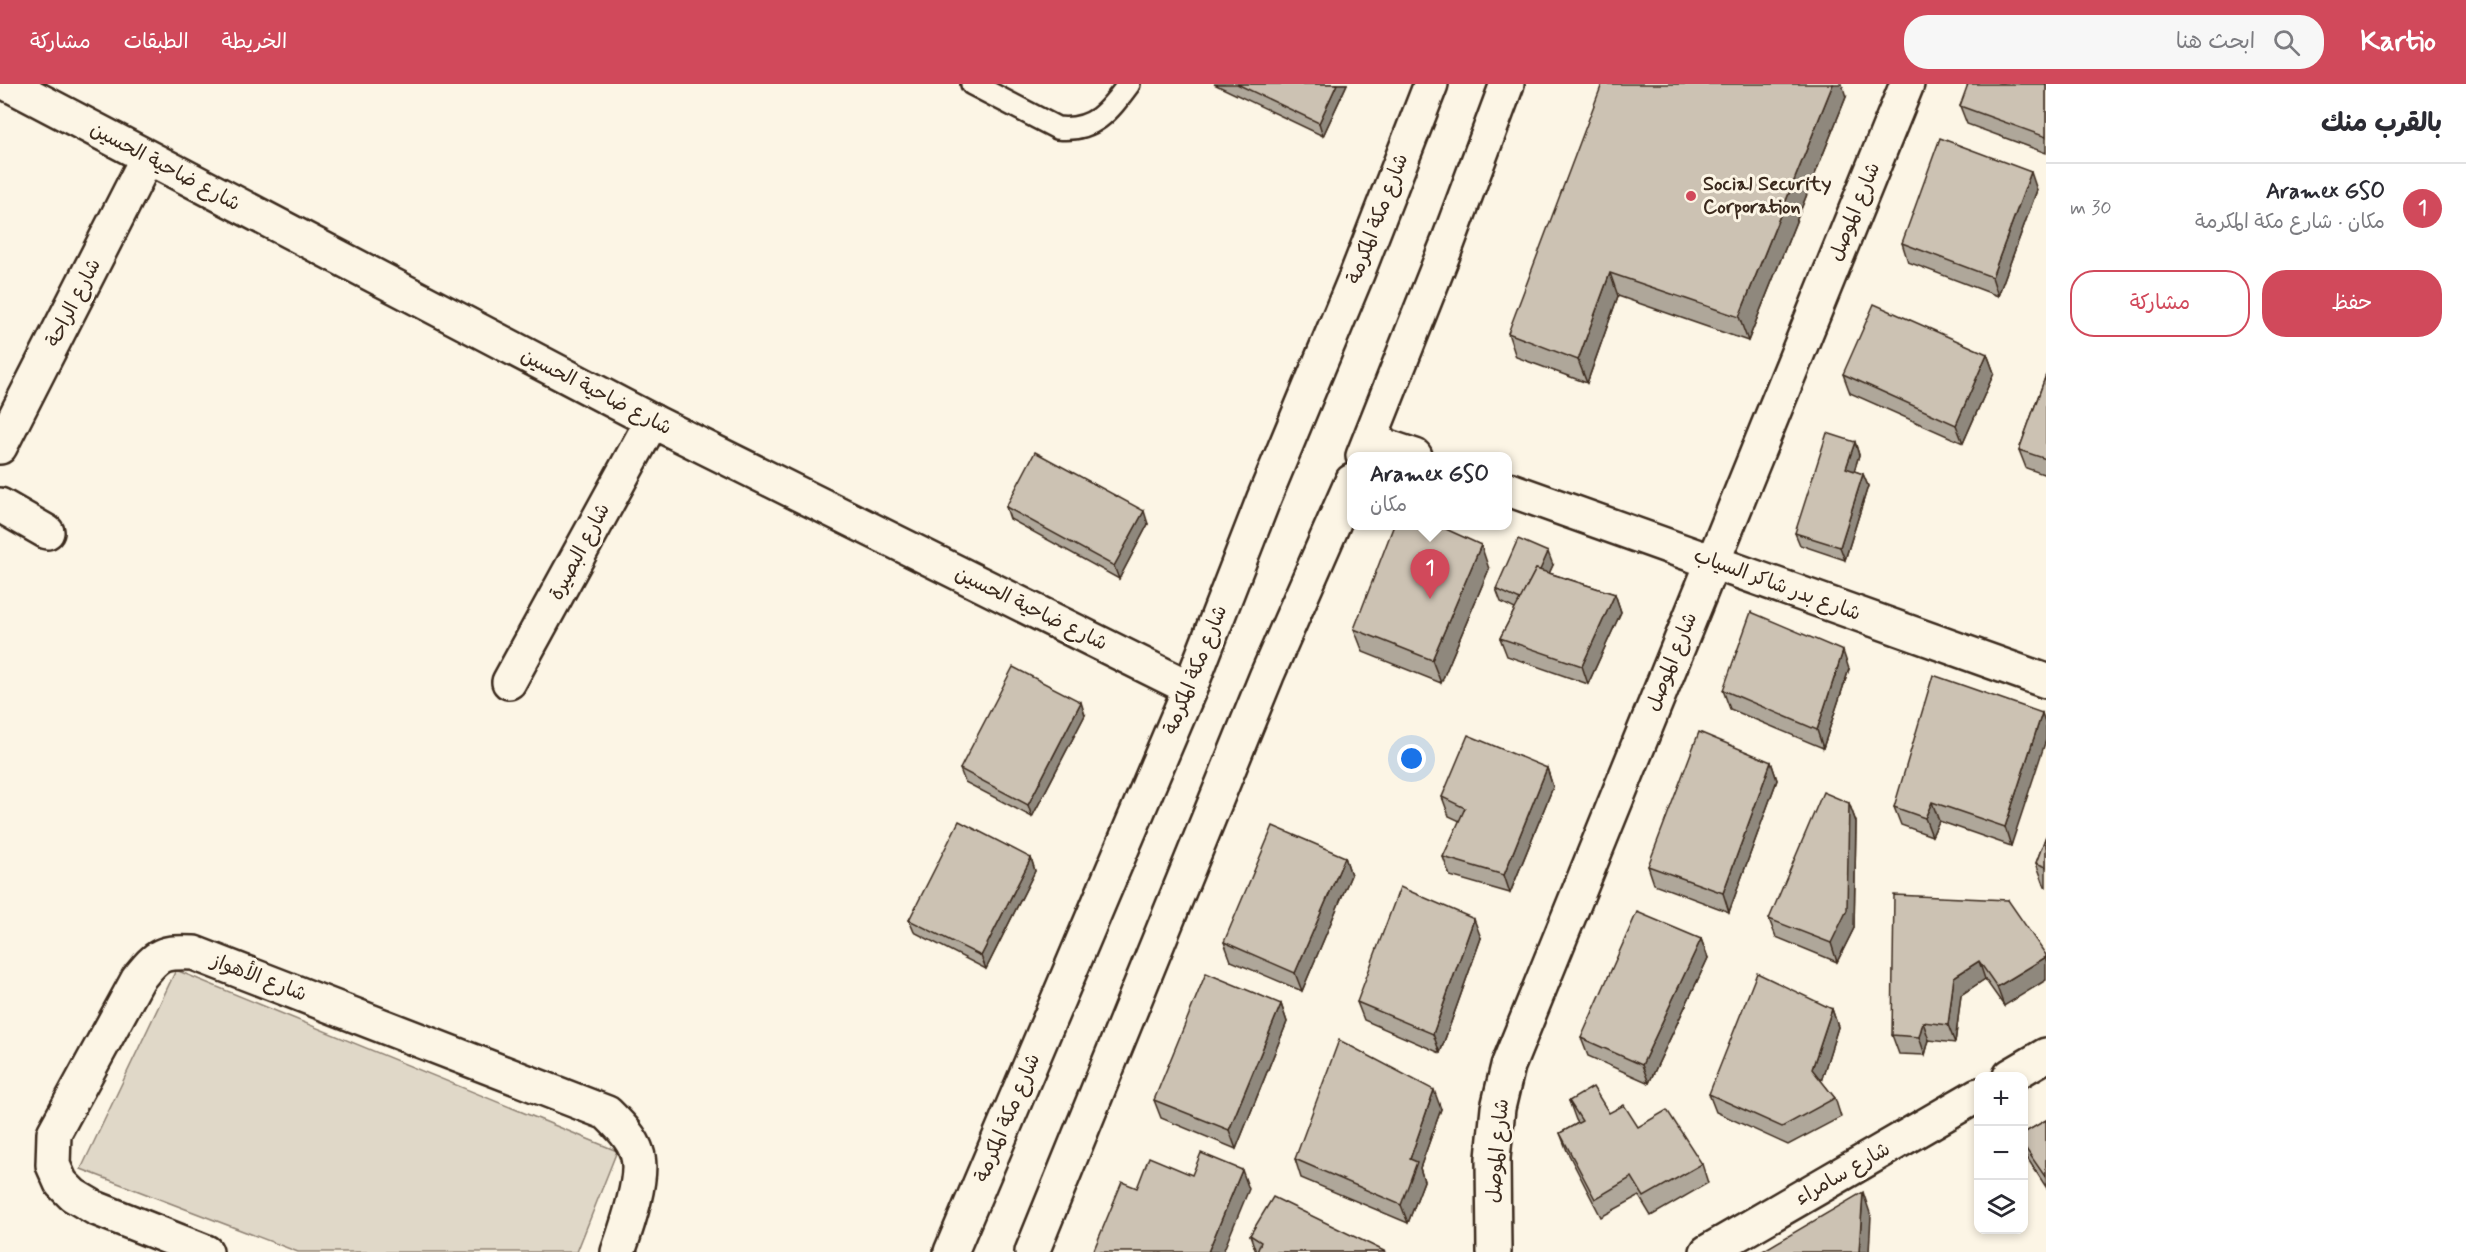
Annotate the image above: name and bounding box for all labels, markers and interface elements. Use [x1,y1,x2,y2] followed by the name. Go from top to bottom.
[1904,15,2324,69] search box
[2360,24,2436,61] text: Kartio
[2270,26,2303,59] icon: search
[30,28,91,56] text: مشاركة
[124,28,189,56] text: الطبقات
[222,28,287,56] text: الخريطة
[2176,28,2255,56] text: ابحث هنا
[2321,107,2442,141] text: بالقرب منك
[85,116,245,218] street label: شارع ضاحية الحسين
[1341,150,1415,288] street label: شارع مكة المكرمة
[1823,158,1887,266] street label: شارع الموصل
[1703,171,1831,221] place label: Social Security Corporation
[2266,178,2385,206] text: Aramex GSO
[1684,189,1698,203] marker: Social Security Corporation
[2070,195,2112,222] text: 30 m
[2418,195,2427,222] text: 1
[2195,209,2385,236] text: مكان · شارع مكة المكرمة
[40,254,108,352] street label: شارع الراحة
[2070,270,2250,337] button: مشاركة
[2262,270,2442,337] button: حفظ
[516,342,676,442] street label: شارع ضاحية الحسين
[1347,452,1512,530] popup
[1370,461,1489,489] text: Aramex GSO
[1370,492,1407,519] text: مكان
[543,499,617,605] street label: شارع البصيرة
[1690,542,1864,628] street label: شارع بدر شاكر السياب
[1410,550,1450,599] pin: 1
[950,560,1112,658] street label: شارع ضاحية الحسين
[1158,601,1234,739] street label: شارع مكة المكرمة
[1640,608,1704,716] street label: شارع الموصل
[1397,744,1426,773] your location
[206,946,311,1009] street label: شارع الأهواز
[969,1049,1047,1187] street label: شارع مكة المكرمة
[1974,1072,2028,1234] map controls
[1974,1072,2028,1126] button: +
[1480,1098,1516,1204] street label: شارع الموصل
[1974,1126,2028,1180] button: −
[1791,1136,1895,1212] street label: شارع سامراء
[1974,1180,2028,1234] button: layers

